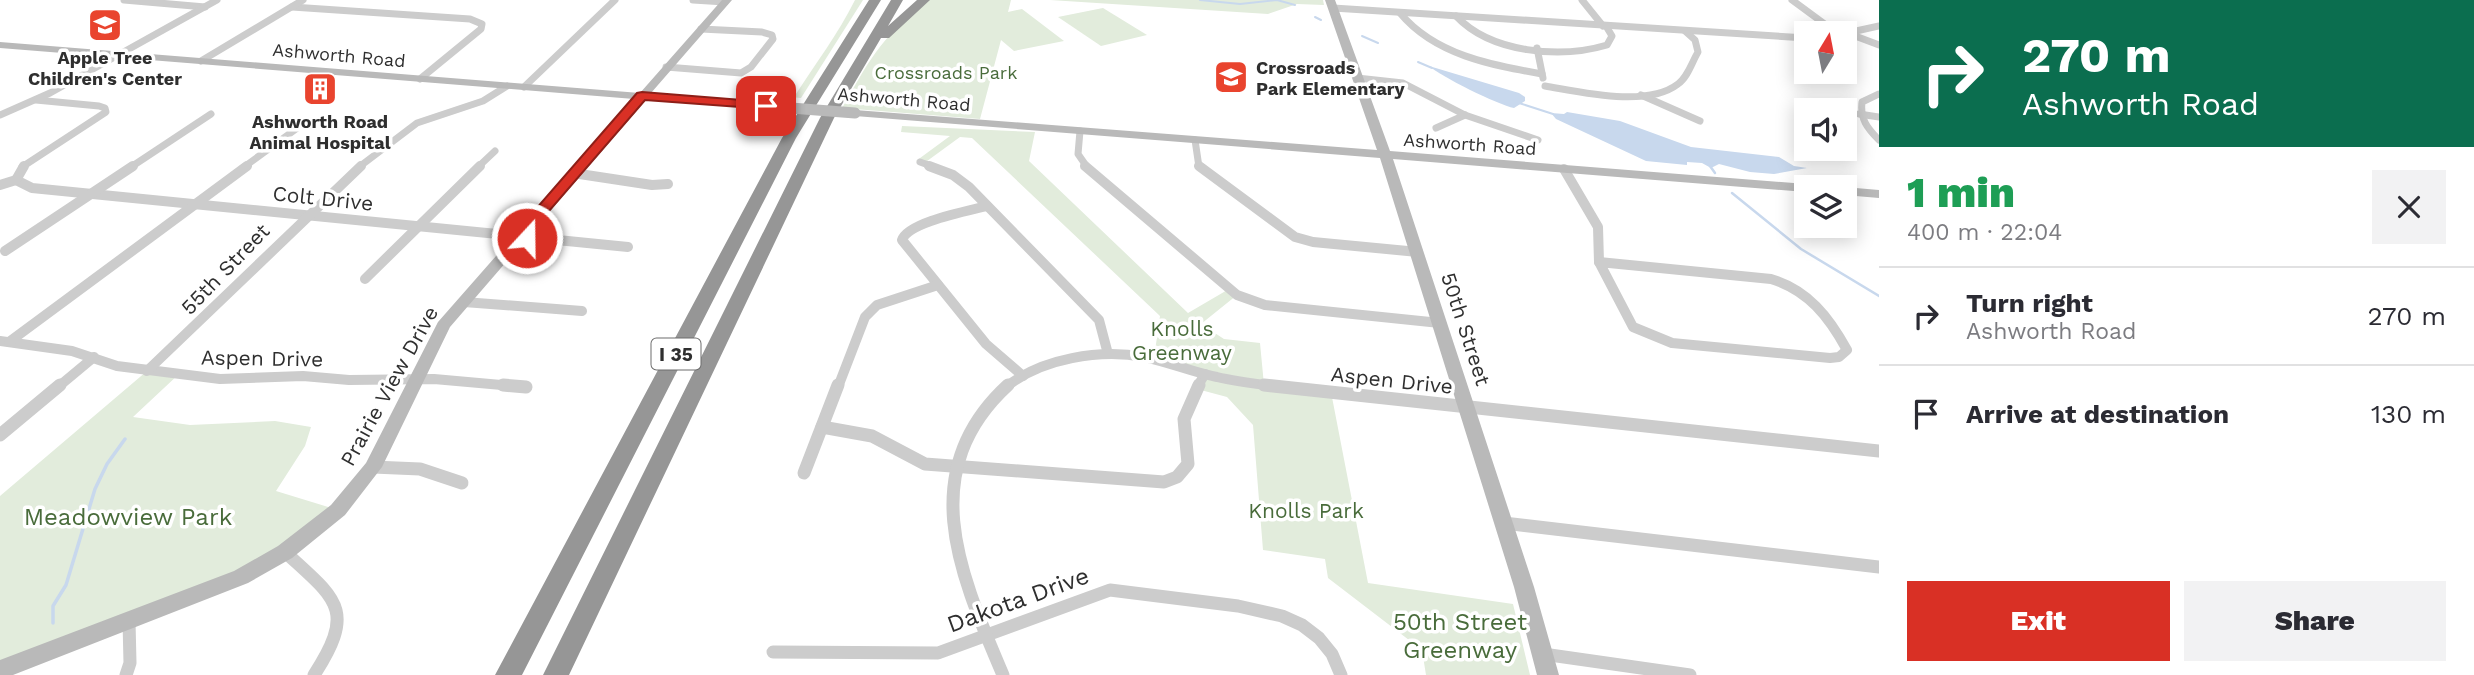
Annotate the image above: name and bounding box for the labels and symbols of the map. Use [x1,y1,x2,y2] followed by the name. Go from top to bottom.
[86,6,124,44] school or university icon: Apple Tree Children's Center
[1794,21,1857,84] north arrow
[272,39,406,71] street label: Ashworth Road
[28,47,182,89] place label: Apple Tree Children's Center
[1256,57,1406,99] place label: Crossroads Park Elementary
[1212,58,1250,96] school or university icon: Crossroads Park Elementary
[875,62,1017,83] park label: Crossroads Park
[301,70,339,108] building icon: Ashworth Road Animal Hospital
[736,76,796,136] pin
[837,83,971,115] street label: Ashworth Road
[249,111,391,153] place label: Ashworth Road Animal Hospital
[1403,129,1537,159] street label: Ashworth Road
[271,180,375,216] street label: Colt Drive
[490,201,564,275] position arrow
[176,218,275,320] street label: 55th Street
[1436,269,1496,389] street label: 50th Street
[335,302,443,470] street label: Prairie View Drive
[1132,316,1232,365] park label: Knolls Greenway
[652,338,700,370] road number: I 35
[201,344,323,372] street label: Aspen Drive
[1330,361,1454,399] street label: Aspen Drive
[1248,498,1364,523] park label: Knolls Park
[24,503,233,531] park label: Meadowview Park
[943,561,1093,639] street label: Dakota Drive
[1393,608,1527,664] park label: 50th Street Greenway

